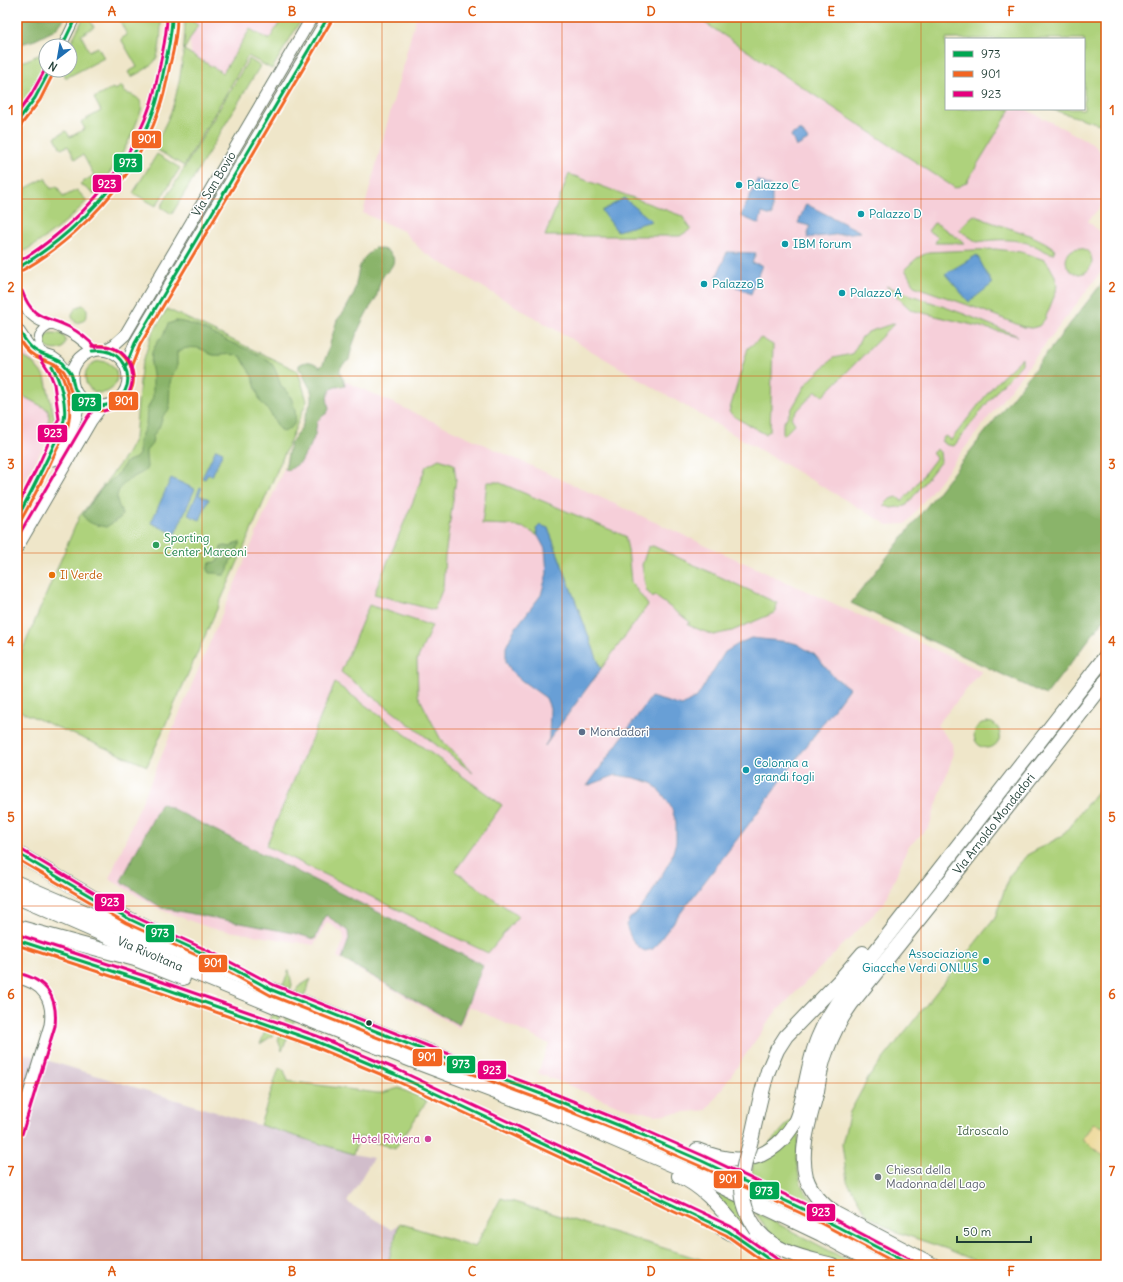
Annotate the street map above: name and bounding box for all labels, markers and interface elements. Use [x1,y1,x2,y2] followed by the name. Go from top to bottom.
[108,3,117,20] text: A
[288,3,297,20] text: B
[468,3,477,20] text: C
[646,3,656,20] text: D
[827,3,835,20] text: E
[1007,3,1015,20] text: F
[38,38,78,78] north arrow
[945,38,1085,110] legend
[981,46,1001,61] text: 973
[46,59,60,75] text: N
[981,66,1001,81] text: 901
[981,86,1001,101] text: 923
[8,102,14,119] text: 1
[1109,102,1115,119] text: 1
[131,130,162,149] line badge: 901
[138,132,156,146] text: 901
[188,148,239,219] street label: Via San Bovio
[113,153,143,173] line badge: 973
[119,156,137,170] text: 973
[92,174,122,193] line badge: 923
[98,177,116,191] text: 923
[747,177,799,192] place label: Palazzo C
[734,180,744,190] marker: Palazzo C
[869,206,922,221] place label: Palazzo D
[856,209,866,219] marker: Palazzo D
[793,236,852,251] place label: IBM forum
[780,239,790,249] marker: IBM forum
[712,276,764,291] place label: Palazzo B
[7,279,15,296] text: 2
[699,279,709,289] marker: Palazzo B
[1108,279,1116,296] text: 2
[850,285,902,300] place label: Palazzo A
[837,288,847,298] marker: Palazzo A
[108,391,139,411] line badge: 901
[71,393,102,412] line badge: 973
[115,394,133,408] text: 901
[78,395,96,409] text: 973
[37,424,68,443] line badge: 923
[44,426,62,440] text: 923
[7,456,15,473] text: 3
[1108,456,1116,473] text: 3
[164,530,247,559] place label: Sporting Center Marconi
[151,540,161,550] marker: Sporting Center Marconi
[60,567,103,582] place label: Il Verde
[47,570,57,580] marker: Il Verde
[7,633,15,650] text: 4
[1108,633,1116,650] text: 4
[590,724,649,739] place label: Mondadori
[577,727,587,737] marker: Mondadori
[754,755,814,784] place label: Colonna a grandi fogli
[741,765,751,775] marker: Colonna a grandi fogli
[949,770,1038,877] street label: Via Arnoldo Mondadori
[7,809,15,826] text: 5
[1108,809,1116,826] text: 5
[94,893,125,912] line badge: 923
[101,895,119,909] text: 923
[145,924,175,943] line badge: 973
[151,926,169,940] text: 973
[115,933,186,974] street label: Via Rivoltana
[862,946,978,975] place label: Associazione Giacche Verdi ONLUS
[198,954,228,973] line badge: 901
[204,956,222,970] text: 901
[981,956,991,966] marker: Associazione Giacche Verdi ONLUS
[7,986,15,1003] text: 6
[1108,986,1116,1003] text: 6
[364,1018,374,1028] unlabelled marker
[412,1048,443,1067] line badge: 901
[418,1050,436,1064] text: 901
[446,1055,476,1074] line badge: 973
[452,1057,470,1071] text: 973
[477,1060,507,1080] line badge: 923
[483,1063,501,1077] text: 923
[957,1123,1009,1138] park label: Idroscalo
[352,1131,420,1146] place label: Hotel Riviera
[423,1134,433,1144] marker: Hotel Riviera
[886,1162,986,1191] place label: Chiesa della Madonna del Lago
[8,1163,15,1180] text: 7
[1109,1163,1116,1180] text: 7
[713,1170,743,1189] line badge: 901
[719,1172,737,1186] text: 901
[873,1172,883,1182] marker: Chiesa della Madonna del Lago
[749,1181,780,1200] line badge: 973
[755,1184,773,1198] text: 973
[806,1203,836,1222] line badge: 923
[812,1205,830,1219] text: 923
[957,1218,1031,1244] scale bar
[963,1224,992,1239] text: 50 m
[108,1263,117,1280] text: A
[288,1263,297,1280] text: B
[468,1263,477,1280] text: C
[646,1263,656,1280] text: D
[827,1263,835,1280] text: E
[1007,1263,1015,1280] text: F

